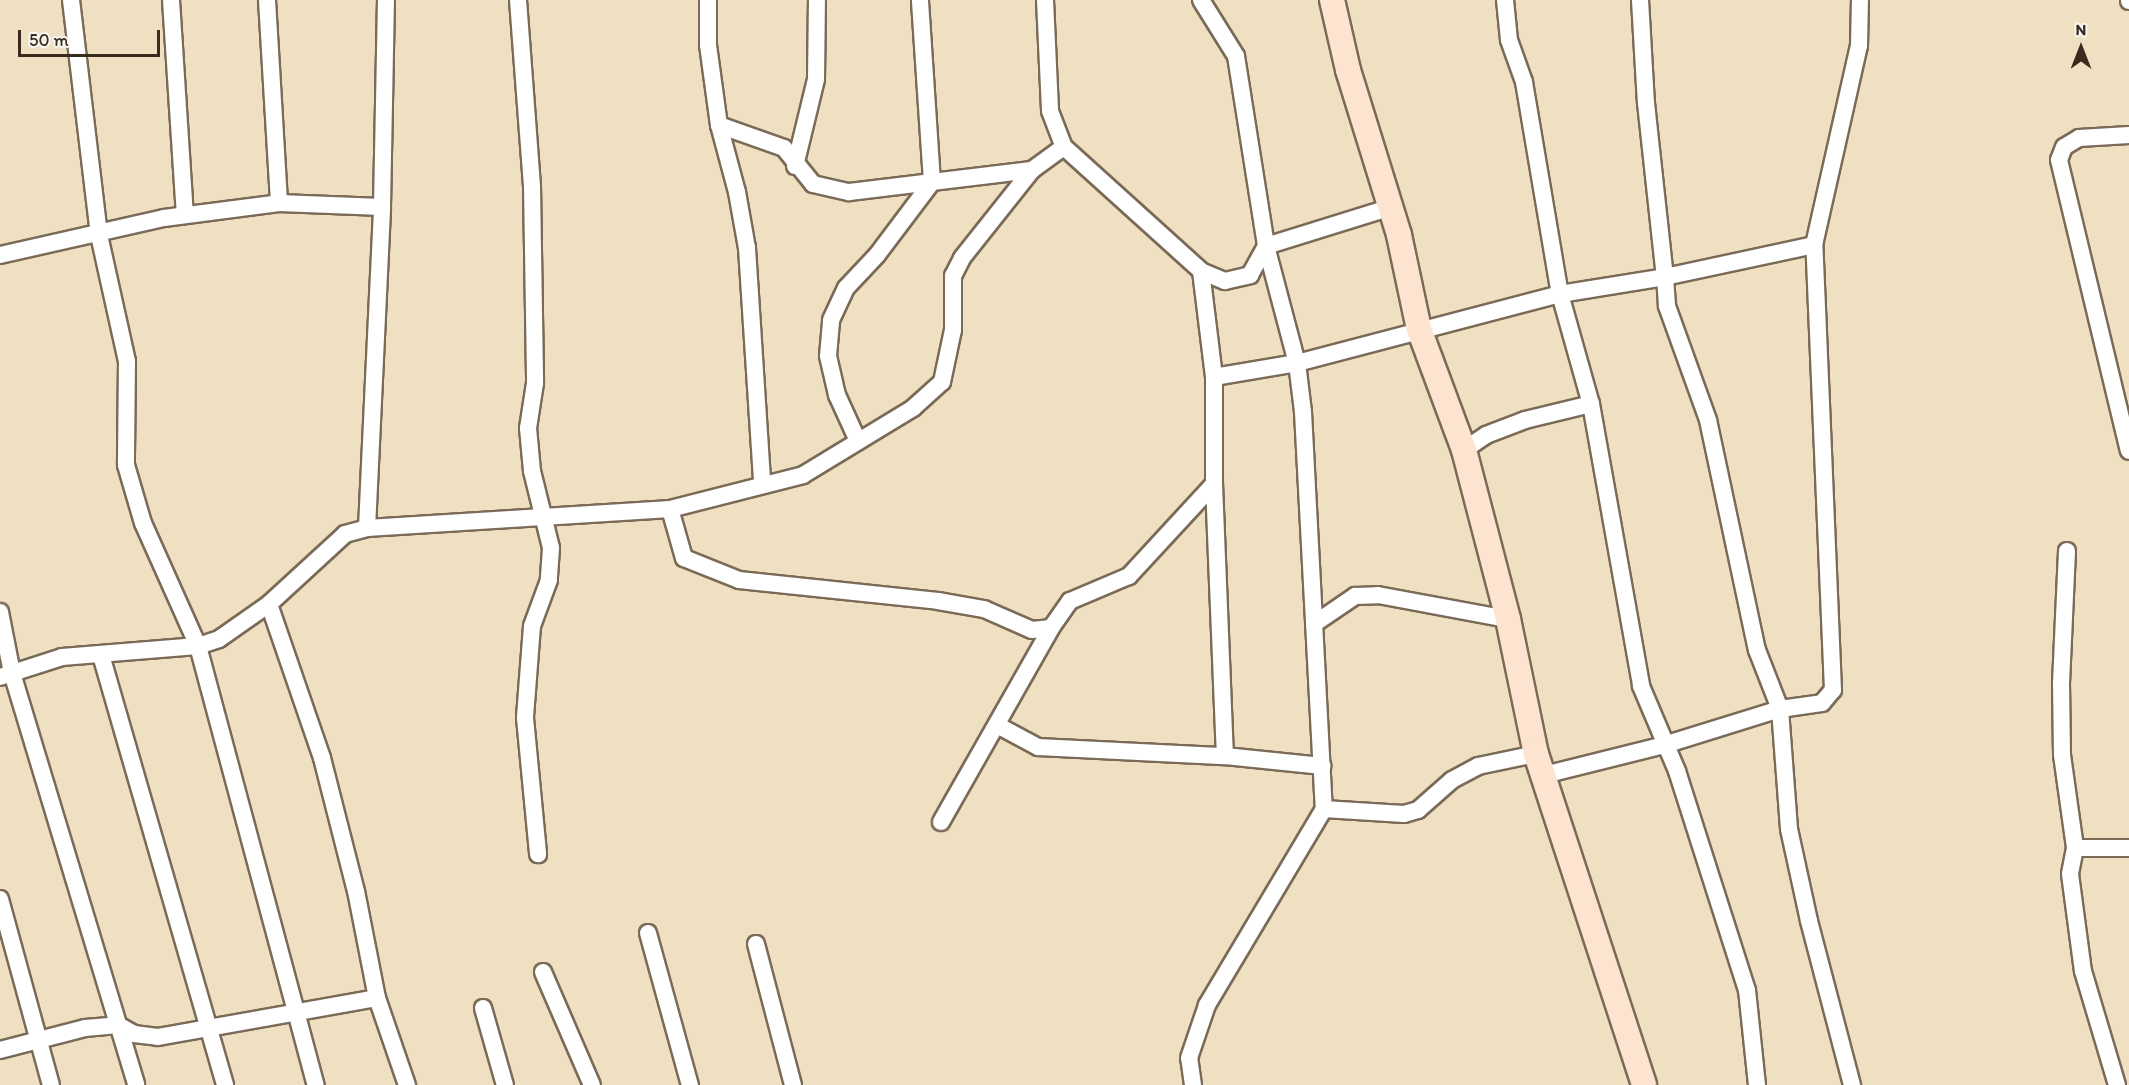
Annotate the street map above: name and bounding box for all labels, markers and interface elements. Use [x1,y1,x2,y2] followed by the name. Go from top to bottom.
[21,18,164,56] scale bar
[2051,18,2111,78] north arrow
[2076,20,2086,39] text: N
[29,29,69,51] text: 50 m

